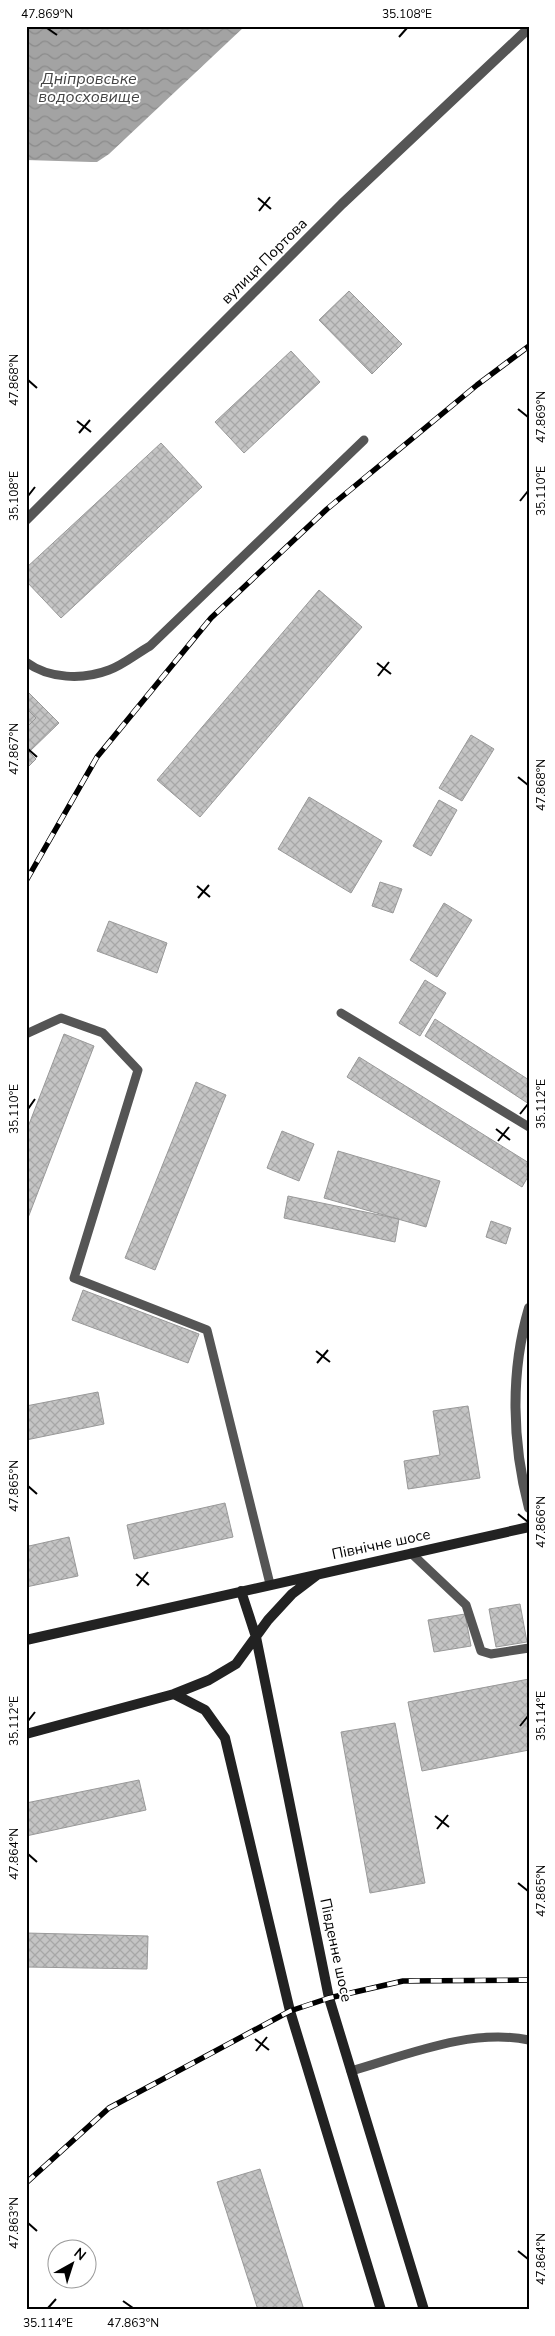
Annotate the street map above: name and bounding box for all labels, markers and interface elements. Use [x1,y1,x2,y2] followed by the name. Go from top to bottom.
[21,6,73,22] text: 47.869°N
[382,6,432,22] text: 35.108°E
[38,68,140,108] water label: Дніпровське водосховище
[217,214,311,308] street label: вулиця Портова
[6,354,22,406] text: 47.868°N
[533,391,549,443] text: 47.869°N
[533,466,549,516] text: 35.110°E
[6,471,22,521] text: 35.108°E
[6,723,22,775] text: 47.867°N
[533,759,549,811] text: 47.868°N
[533,1079,549,1129] text: 35.112°E
[6,1084,22,1134] text: 35.110°E
[6,1460,22,1512] text: 47.865°N
[533,1496,549,1548] text: 47.866°N
[330,1524,432,1564] street label: Північне шосе
[533,1691,549,1741] text: 35.114°E
[6,1696,22,1746] text: 35.112°E
[6,1828,22,1880] text: 47.864°N
[533,1865,549,1917] text: 47.865°N
[315,1896,357,2004] street label: Південне шосе
[6,2197,22,2249] text: 47.863°N
[533,2233,549,2285] text: 47.864°N
[48,2238,98,2288] north arrow
[70,2244,90,2265] text: N
[23,2315,73,2331] text: 35.114°E
[107,2315,159,2331] text: 47.863°N

